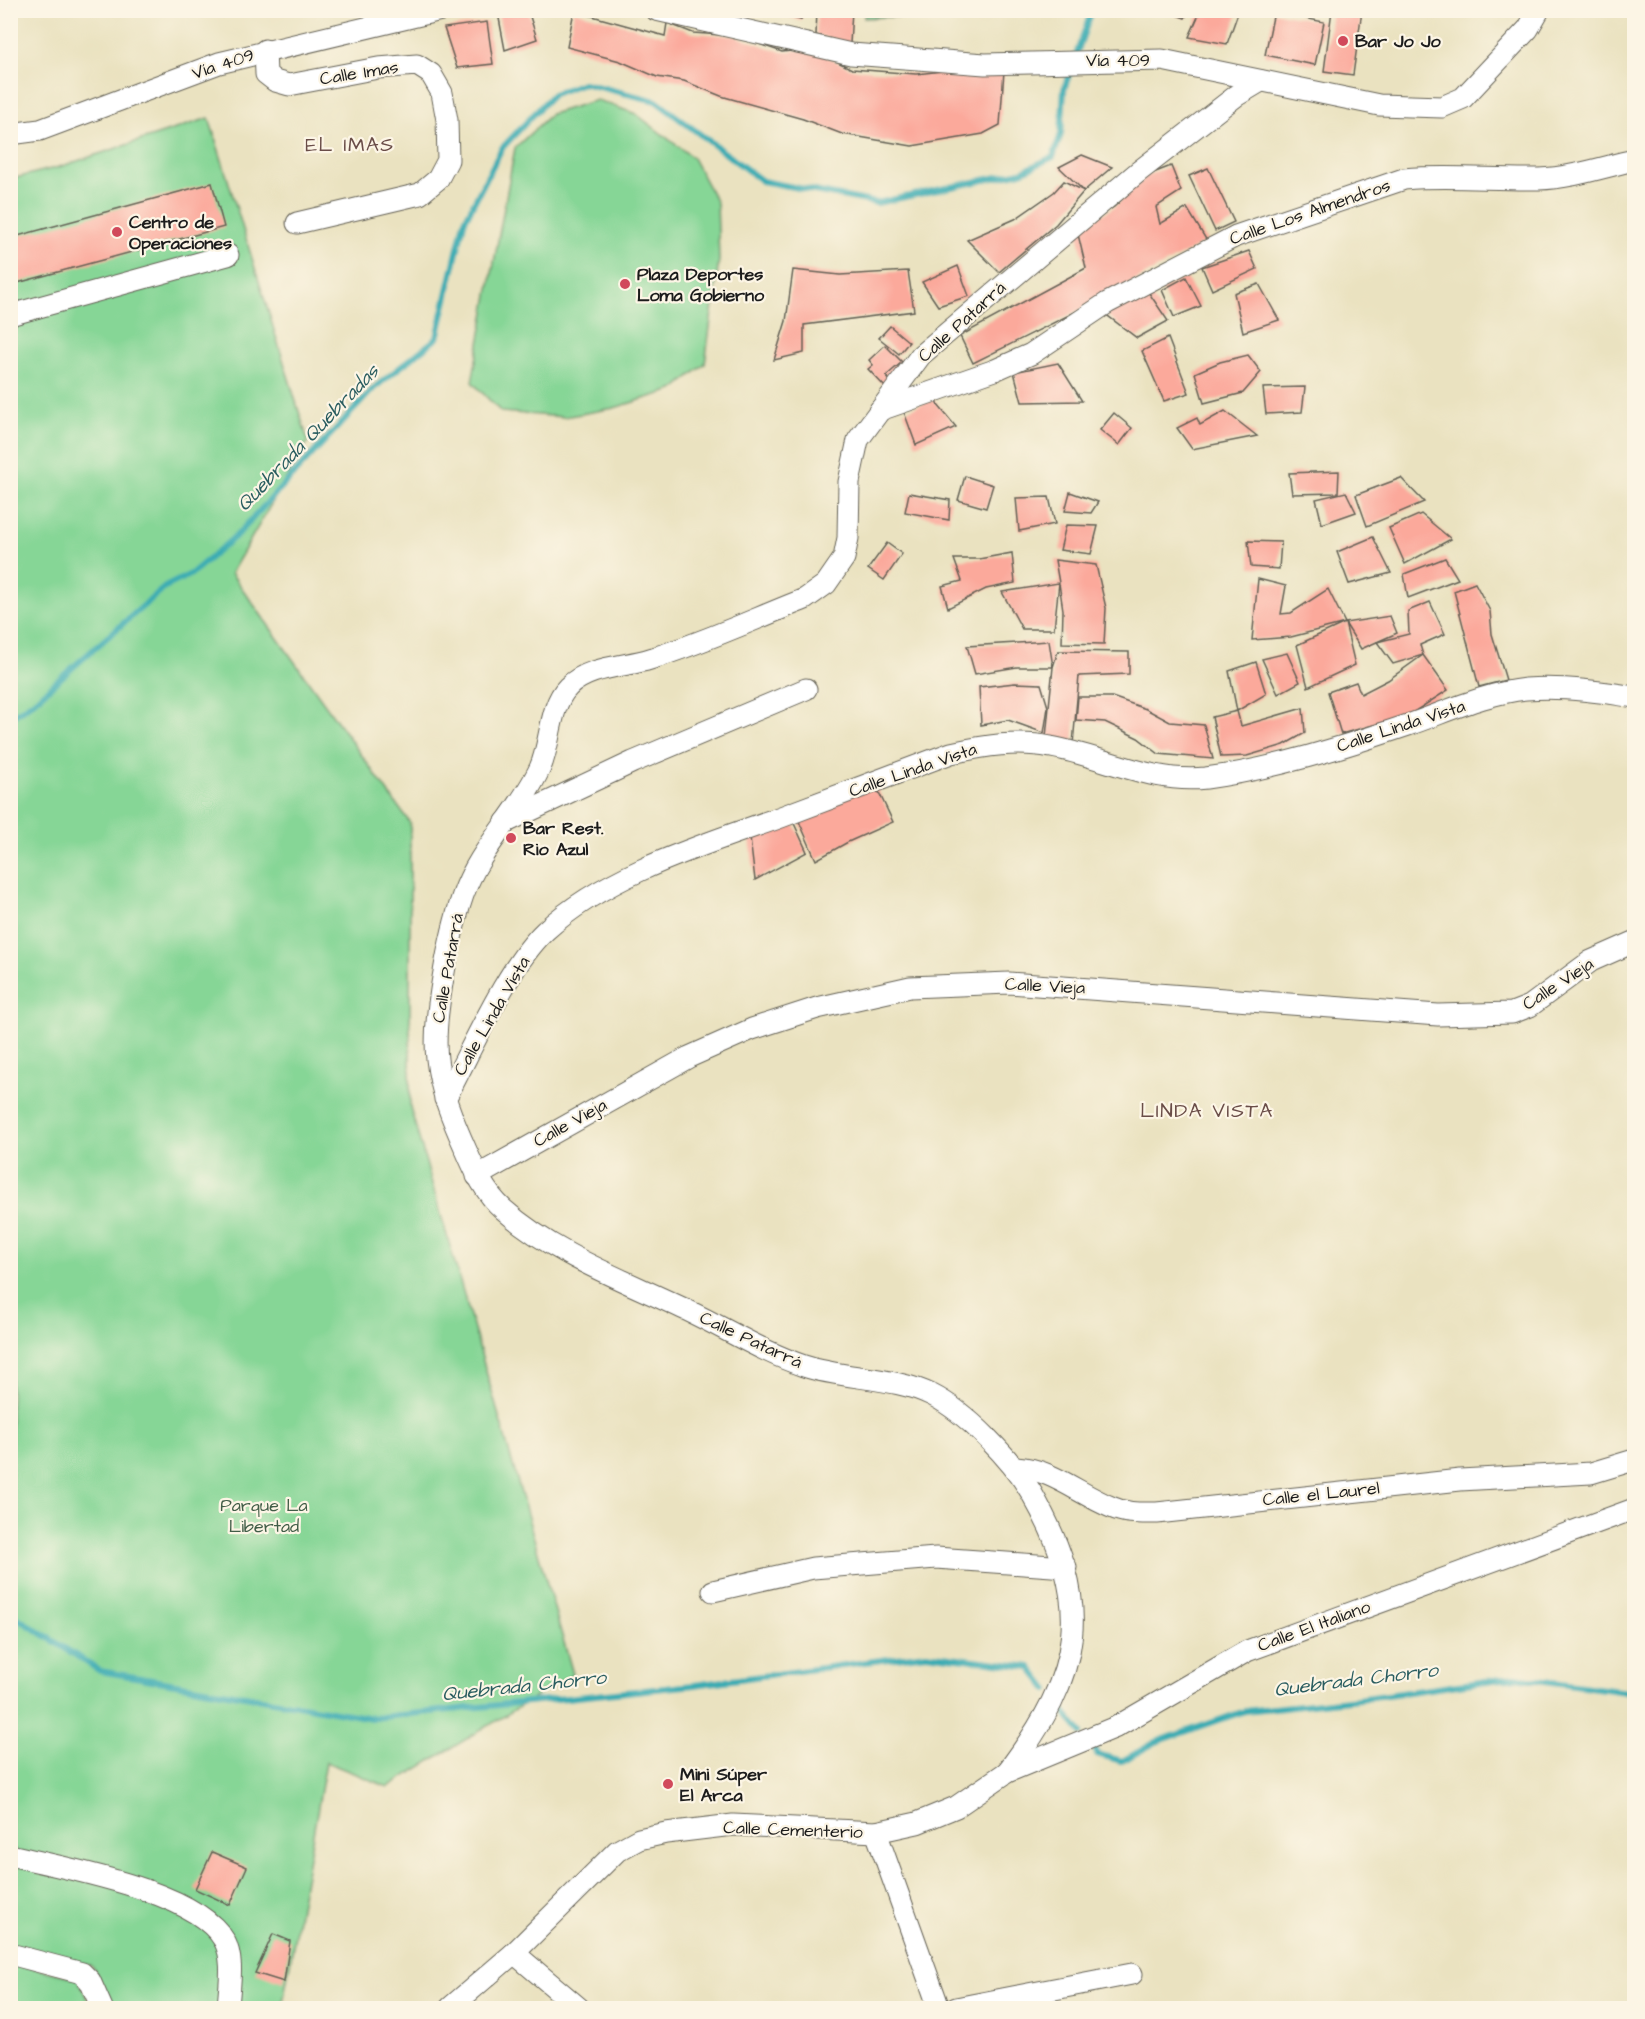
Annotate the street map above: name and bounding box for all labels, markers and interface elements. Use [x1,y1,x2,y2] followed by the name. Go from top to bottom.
[1355,29,1441,54] place label: Bar Jo Jo
[1336,34,1350,48] marker: Bar Jo Jo
[189,42,257,86] street label: Vía 409
[1086,48,1150,73] street label: Vía 409
[318,54,400,92] street label: Calle Imas
[305,131,395,159] district label: EL IMAS
[1226,173,1394,251] street label: Calle Los Almendros
[129,210,232,256] place label: Centro de Operaciones
[110,225,124,239] marker: Centro de Operaciones
[637,262,765,308] place label: Plaza Deportes Loma Gobierno
[913,276,1011,368] street label: Calle Patarrá
[618,277,632,291] marker: Plaza Deportes Loma Gobierno
[230,358,386,518] water label: Quebrada Quebradas
[1334,693,1468,759] street label: Calle Linda Vista
[846,736,980,804] street label: Calle Linda Vista
[523,816,604,862] place label: Bar Rest. Rio Azul
[504,831,518,845] marker: Bar Rest. Rio Azul
[426,911,470,1025] street label: Calle Patarrá
[448,952,536,1080] street label: Calle Linda Vista
[1517,952,1599,1016] street label: Calle Vieja
[1004,971,1086,1001] street label: Calle Vieja
[529,1093,611,1153] street label: Calle Vieja
[1140,1097,1274,1125] district label: LINDA VISTA
[696,1305,806,1375] street label: Calle Patarrá
[1261,1475,1381,1513] street label: Calle el Laurel
[220,1493,308,1539] park label: Parque La Libertad
[1254,1594,1374,1658] street label: Calle El Italiano
[1273,1656,1441,1704] water label: Quebrada Chorro
[441,1663,609,1709] water label: Quebrada Chorro
[680,1762,767,1808] place label: Mini Súper El Arca
[661,1777,675,1791] marker: Mini Súper El Arca
[723,1815,863,1845] street label: Calle Cementerio

